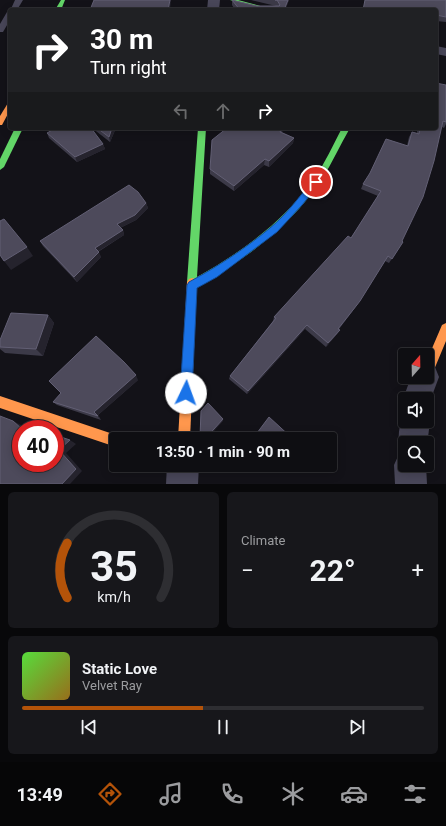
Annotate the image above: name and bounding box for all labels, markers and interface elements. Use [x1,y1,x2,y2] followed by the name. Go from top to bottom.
[90,23,153,56] text: 30 m
[24,24,76,76] icon: right
[90,57,167,78] text: Turn right
[170,100,192,122] icon: left
[212,100,234,122] icon: ahead
[254,100,276,122] icon: right
[299,165,333,199] pin
[305,171,327,193] icon: arrive
[398,348,434,384] north arrow
[398,348,434,472] map controls
[165,372,207,414] position arrow
[398,392,434,428] button: sound
[12,420,64,472] speed limit sign: 40
[398,436,434,472] button: search
[156,443,290,461] text: 13:50 · 1 min · 90 m
[241,533,285,548] text: Climate
[90,542,137,591] text: 35
[309,553,356,588] text: 22°
[241,558,254,583] text: −
[412,558,424,583] text: +
[97,589,130,605] text: km/h
[82,660,157,678] text: Static Love
[82,678,142,693] text: Velvet Ray
[78,716,100,738] icon: previous
[212,716,234,738] icon: pause
[346,716,368,738] icon: next
[96,780,124,808] icon: directions
[157,780,185,808] icon: music
[218,780,246,808] icon: phone
[279,780,307,808] icon: climate
[340,780,368,808] icon: car
[401,780,429,808] icon: filters
[17,784,63,805] text: 13:49

